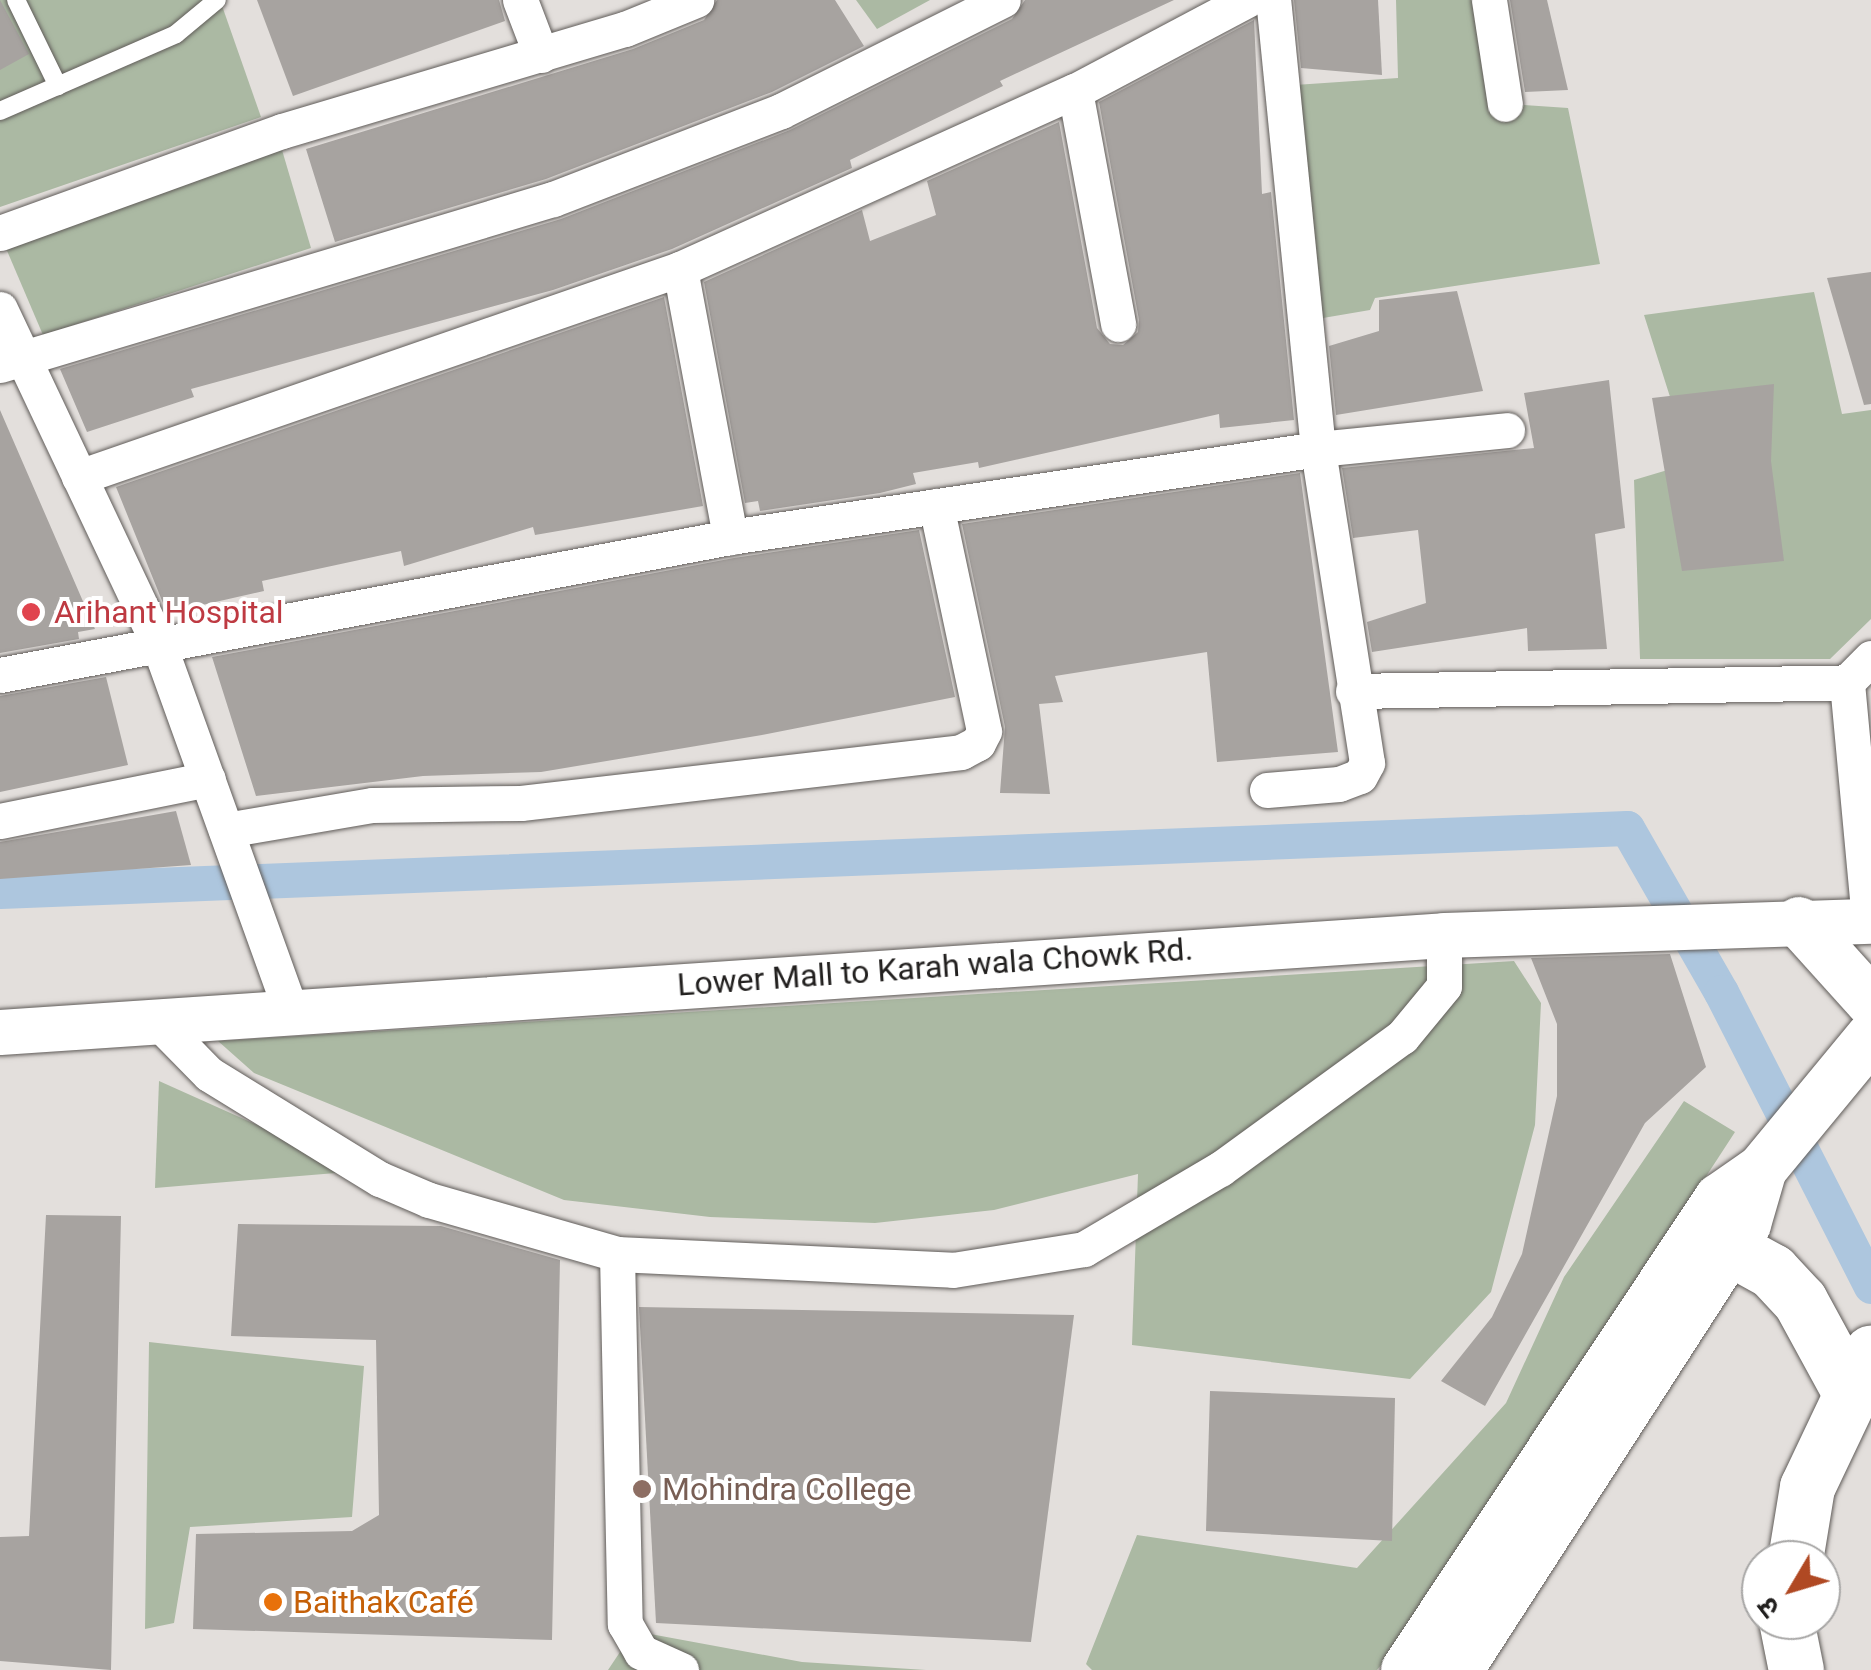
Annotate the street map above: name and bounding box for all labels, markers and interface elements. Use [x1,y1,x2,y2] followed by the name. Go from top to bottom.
[54,593,284,631] place label: Arihant Hospital
[18,599,44,625] marker: Arihant Hospital
[676,930,1194,1004] street label: Lower Mall to Karah wala Chowk Rd.
[662,1470,911,1508] place label: Mohindra College
[631,1478,653,1500] marker: Mohindra College
[1741,1540,1841,1640] north arrow
[293,1583,474,1621] place label: Baithak Café
[262,1591,284,1613] marker: Baithak Café
[1750,1591,1787,1624] text: उ

